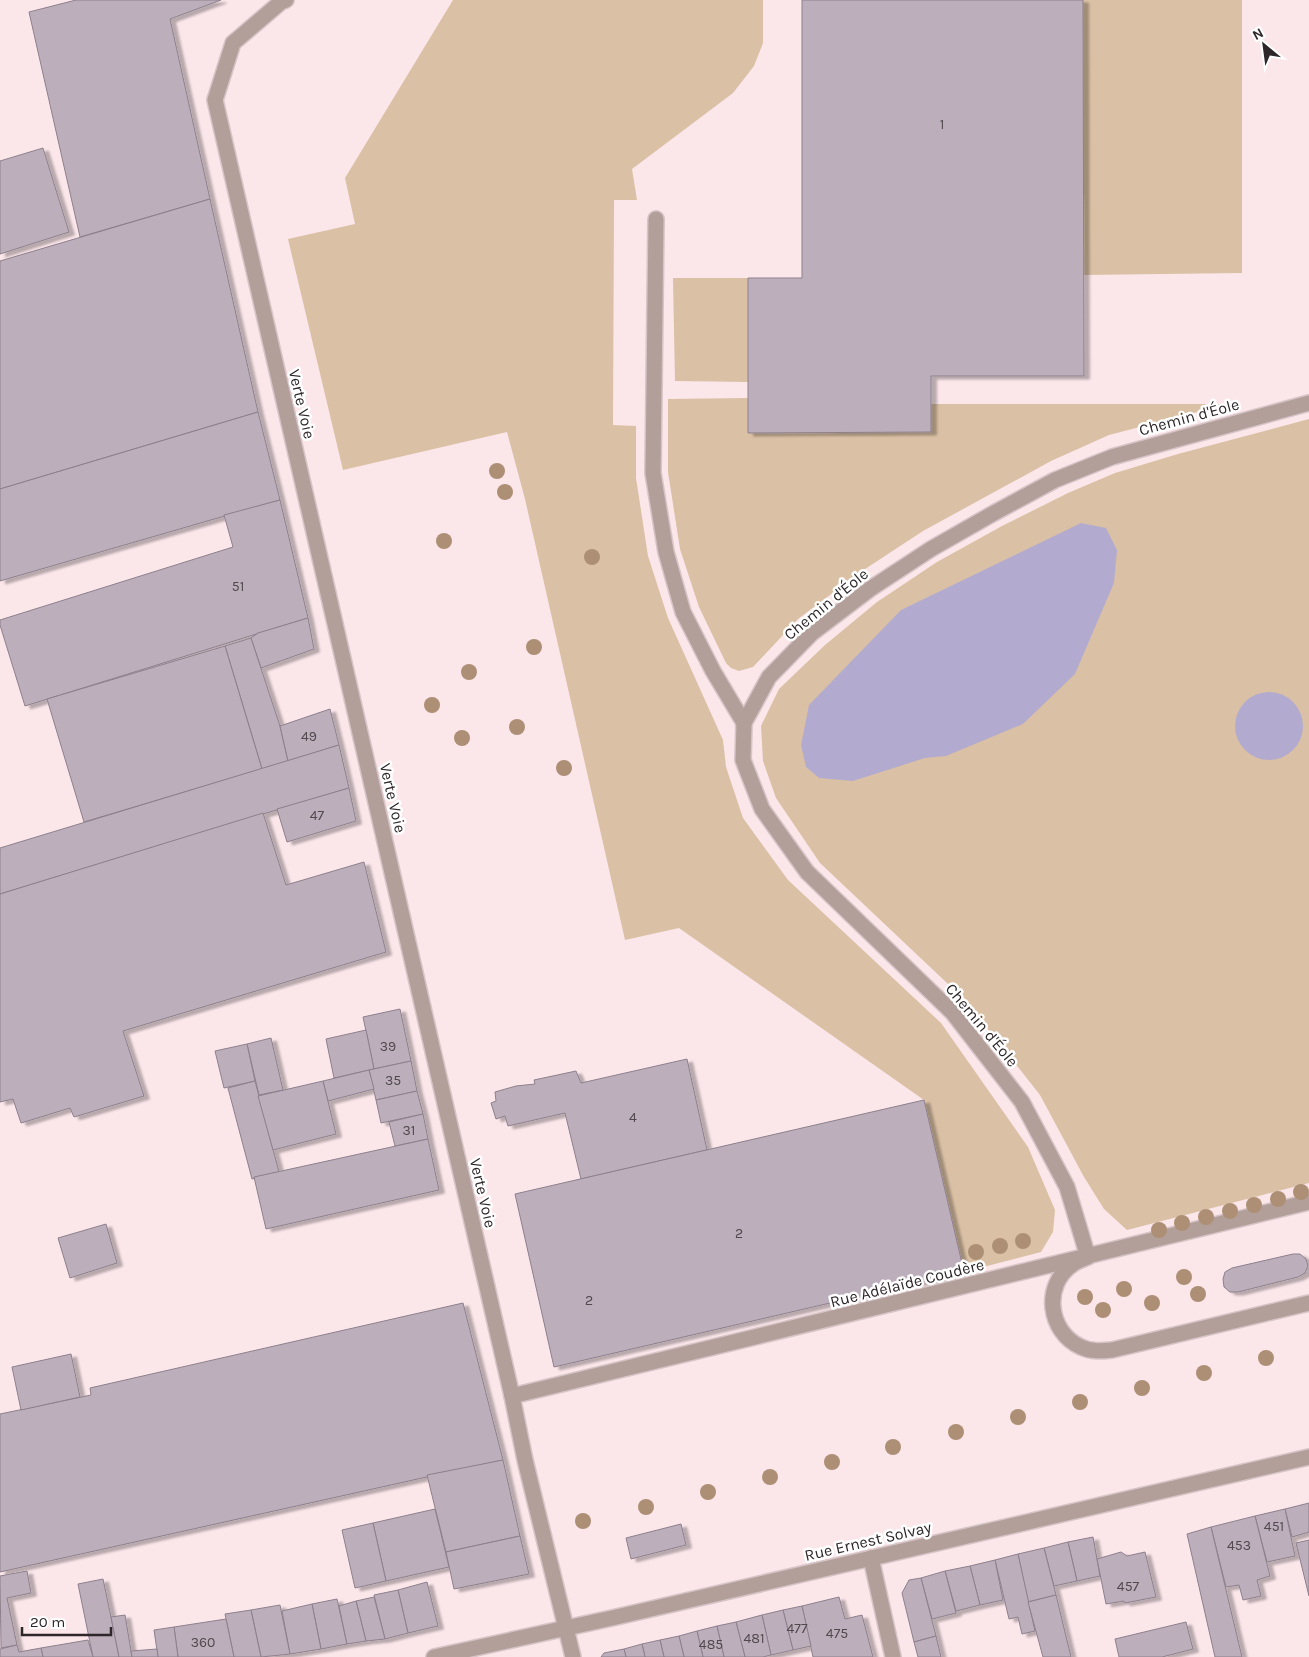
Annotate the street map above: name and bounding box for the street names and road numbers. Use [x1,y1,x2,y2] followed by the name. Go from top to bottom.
[285,367,319,441] street label: Verte Voie
[1137,395,1241,439] street label: Chemin d'Éole
[780,564,872,644] street label: Chemin d'Éole
[376,761,410,835] street label: Verte Voie
[942,979,1022,1071] street label: Chemin d'Éole
[466,1156,500,1230] street label: Verte Voie
[828,1255,986,1311] street label: Rue Adélaïde Coudère
[803,1517,934,1565] street label: Rue Ernest Solvay

